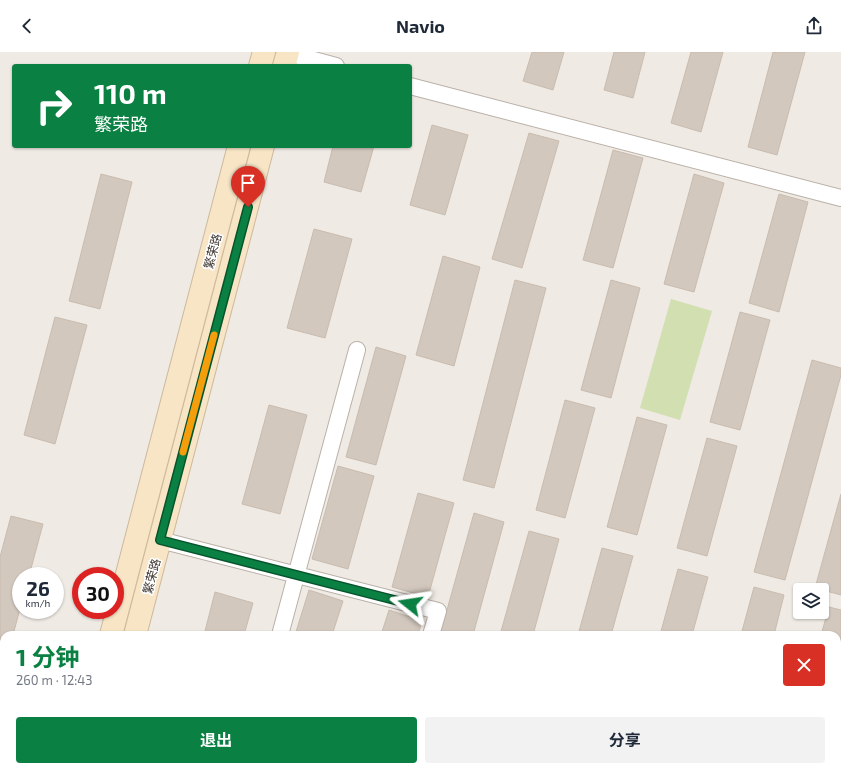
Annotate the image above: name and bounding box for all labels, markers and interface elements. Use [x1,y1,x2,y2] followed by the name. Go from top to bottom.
[16,15,38,37] icon: back
[396,15,445,37] text: Navio
[803,15,825,37] icon: share
[94,76,167,110] text: 110 m
[28,80,80,132] icon: right
[94,113,148,135] text: 繁荣路
[231,166,265,207] pin
[237,172,259,194] icon: arrive
[201,232,223,270] street label: 繁荣路
[140,557,162,595] street label: 繁荣路
[72,567,124,619] speed limit sign: 30
[26,576,50,600] text: 26
[389,583,431,625] position arrow
[793,583,829,619] map controls
[793,583,829,619] button: layers
[26,597,50,609] text: km/h
[16,642,80,671] text: 1 分钟
[783,644,825,686] button: close
[16,672,93,688] text: 260 m · 12:43
[16,717,417,763] button: 退出
[425,717,825,763] button: 分享

